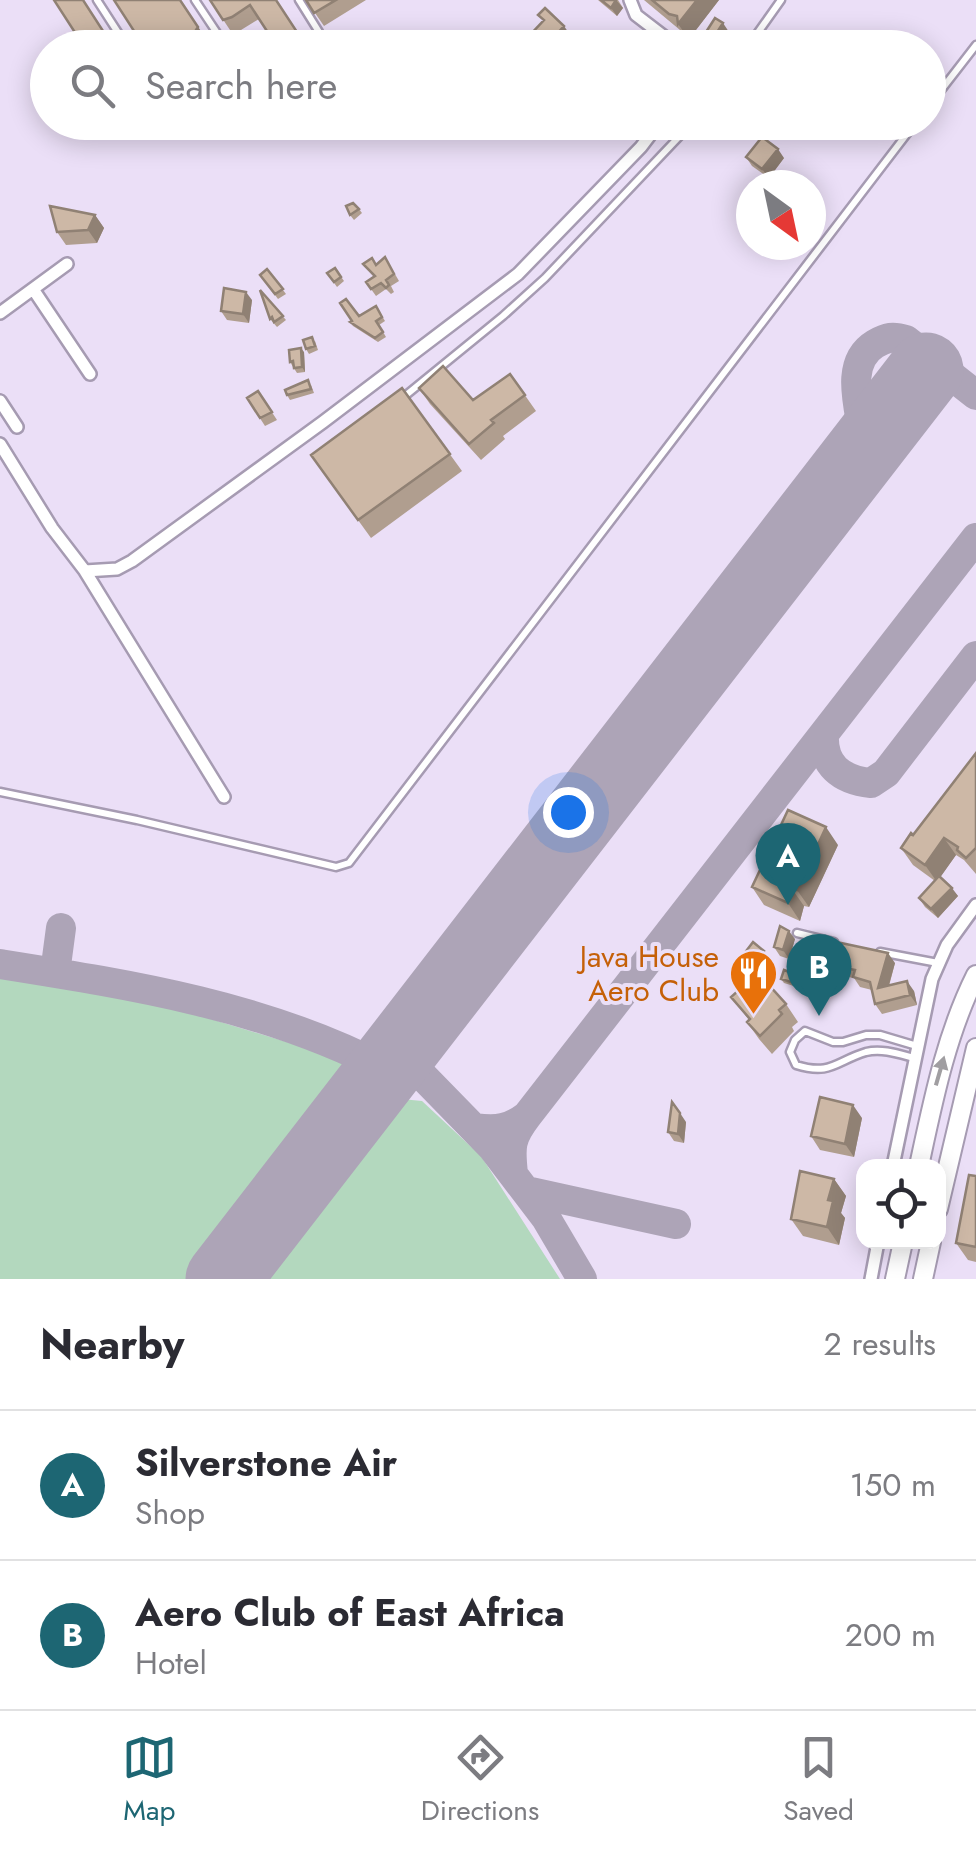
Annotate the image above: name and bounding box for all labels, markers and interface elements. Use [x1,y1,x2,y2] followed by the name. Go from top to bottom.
[30,30,946,140] search box
[65,58,120,113] icon: search
[145,58,337,113] text: Search here
[736,170,826,260] north arrow
[543,787,594,838] your location
[756,822,820,905] pin: A
[786,934,852,1016] pin: B
[576,935,719,1012] place label: Java House Aero Club
[728,948,780,1016] restaurant icon: Java House Aero Club
[933,1056,949,1087] one-way arrow
[856,1159,946,1249] map controls
[856,1159,946,1249] button: locate
[40,1314,184,1375] text: Nearby
[824,1321,936,1367] text: 2 results
[135,1435,397,1490] text: Silverstone Air
[61,1462,84,1508] text: A
[850,1462,936,1508] text: 150 m
[135,1490,205,1536] text: Shop
[135,1585,565,1640] text: Aero Club of East Africa
[62,1612,83,1658] text: B
[845,1612,936,1658] text: 200 m
[135,1640,207,1686] text: Hotel
[122,1730,177,1831] tab: Map
[421,1730,539,1831] tab: Directions
[783,1730,854,1831] tab: Saved

